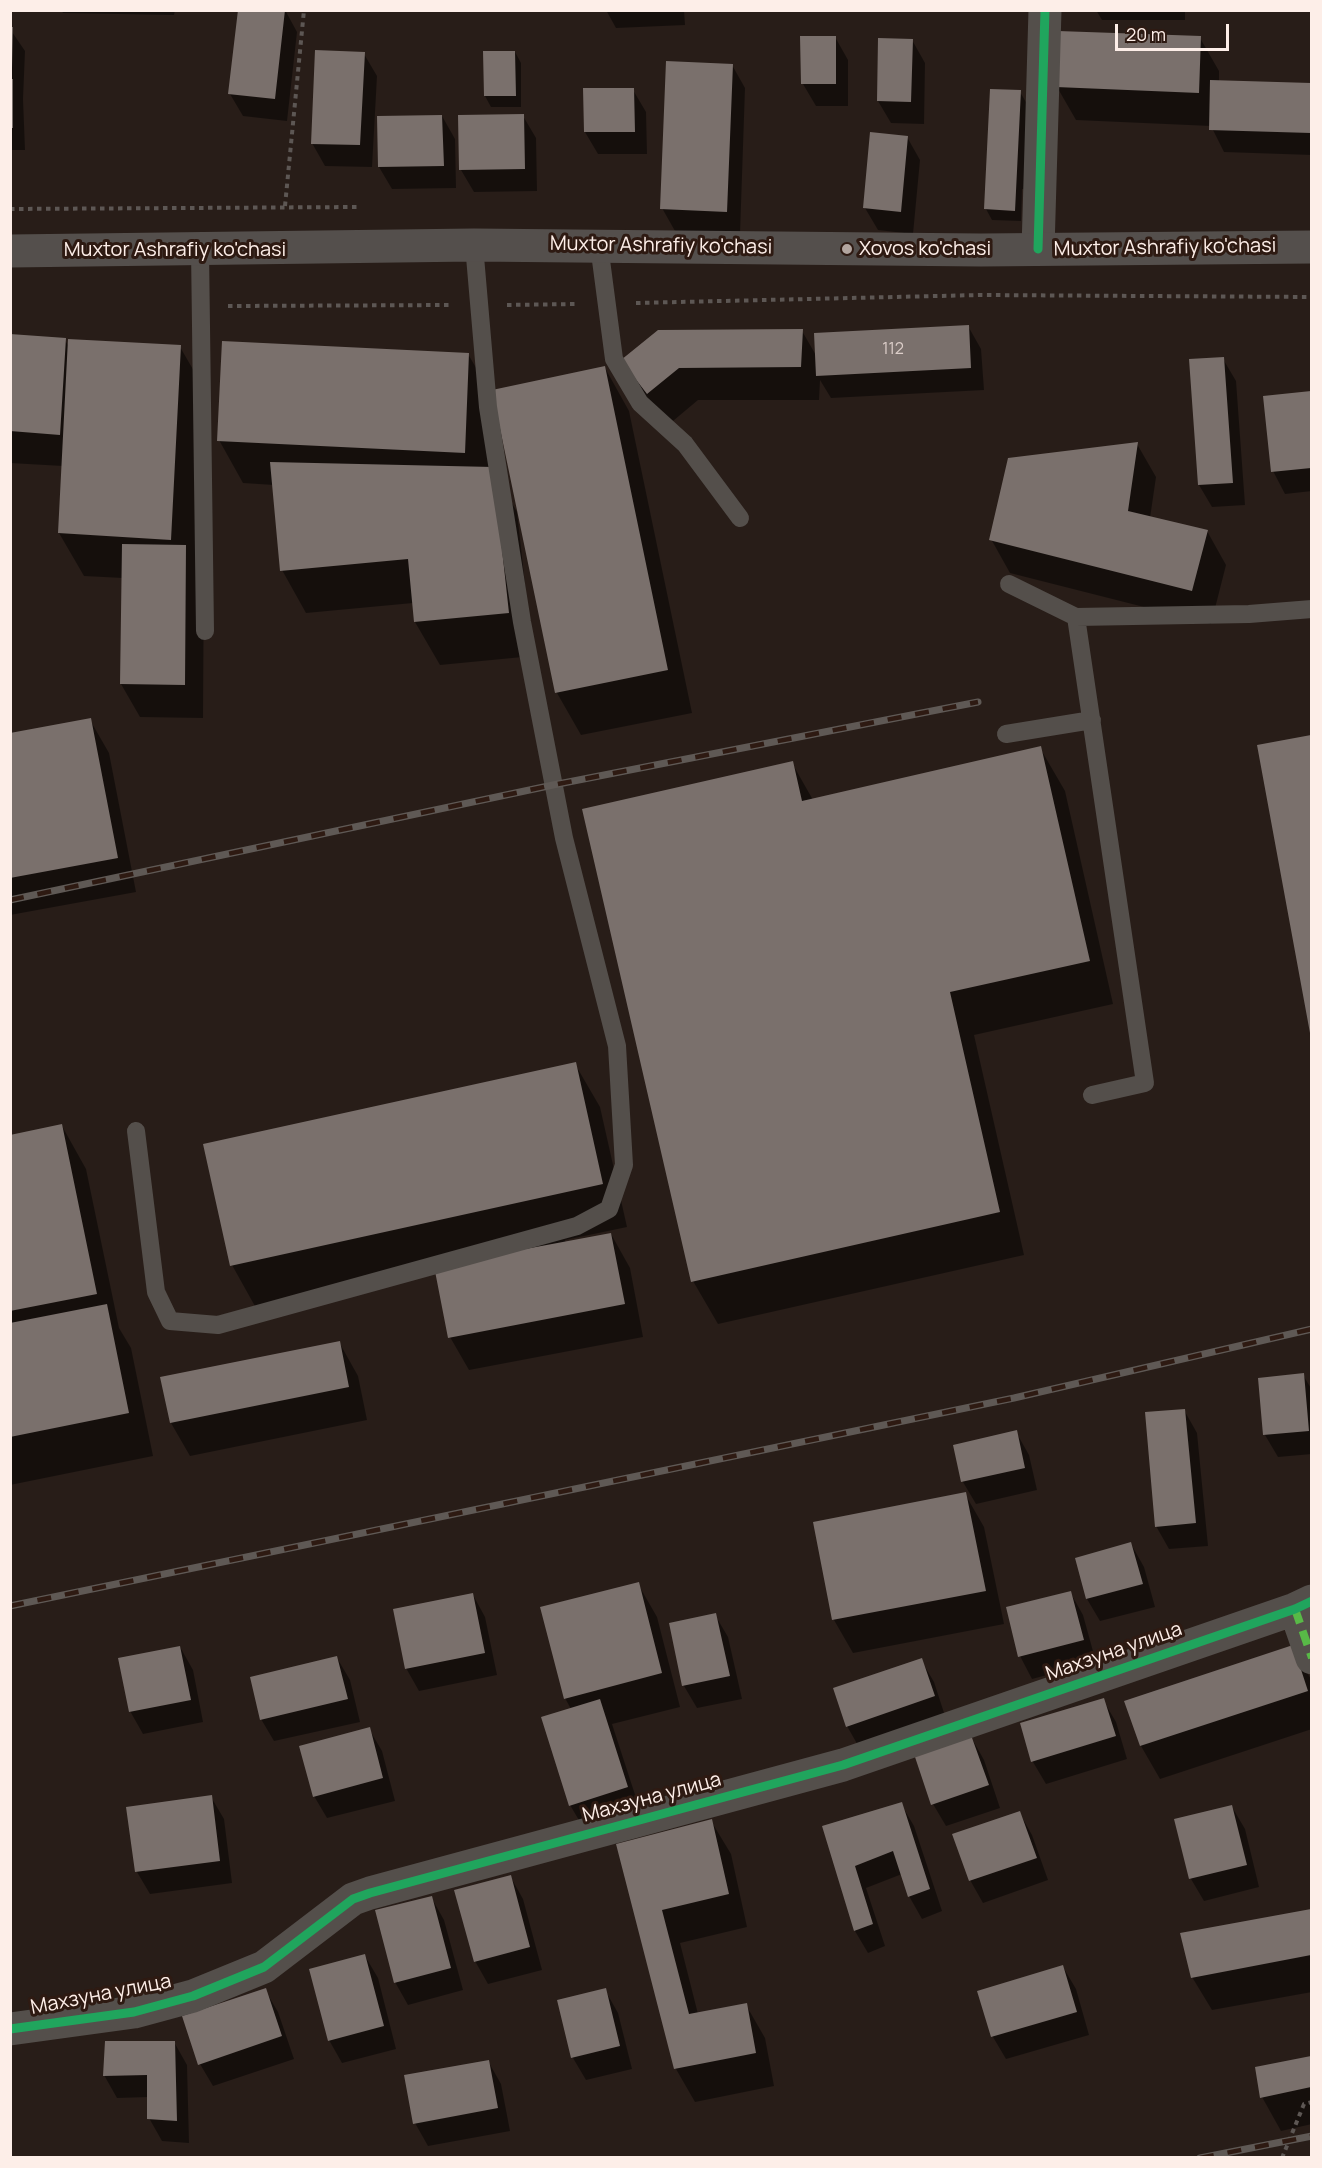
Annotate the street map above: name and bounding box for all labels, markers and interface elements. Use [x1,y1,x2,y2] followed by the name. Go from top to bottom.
[1118,12,1232,50] scale bar
[1126,22,1166,46] text: 20 m
[550,232,772,260] street label: Muxtor Ashrafiy ko'chasi
[1054,234,1276,262] street label: Muxtor Ashrafiy ko'chasi
[859,237,991,261] place label: Xovos ko'chasi
[64,238,286,262] street label: Muxtor Ashrafiy ko'chasi
[840,242,854,256] marker: Xovos ko'chasi
[882,340,904,360] house number: 112
[1043,1617,1185,1687] street label: Махзуна улица
[580,1768,724,1828] street label: Махзуна улица
[29,1970,173,2020] street label: Махзуна улица

